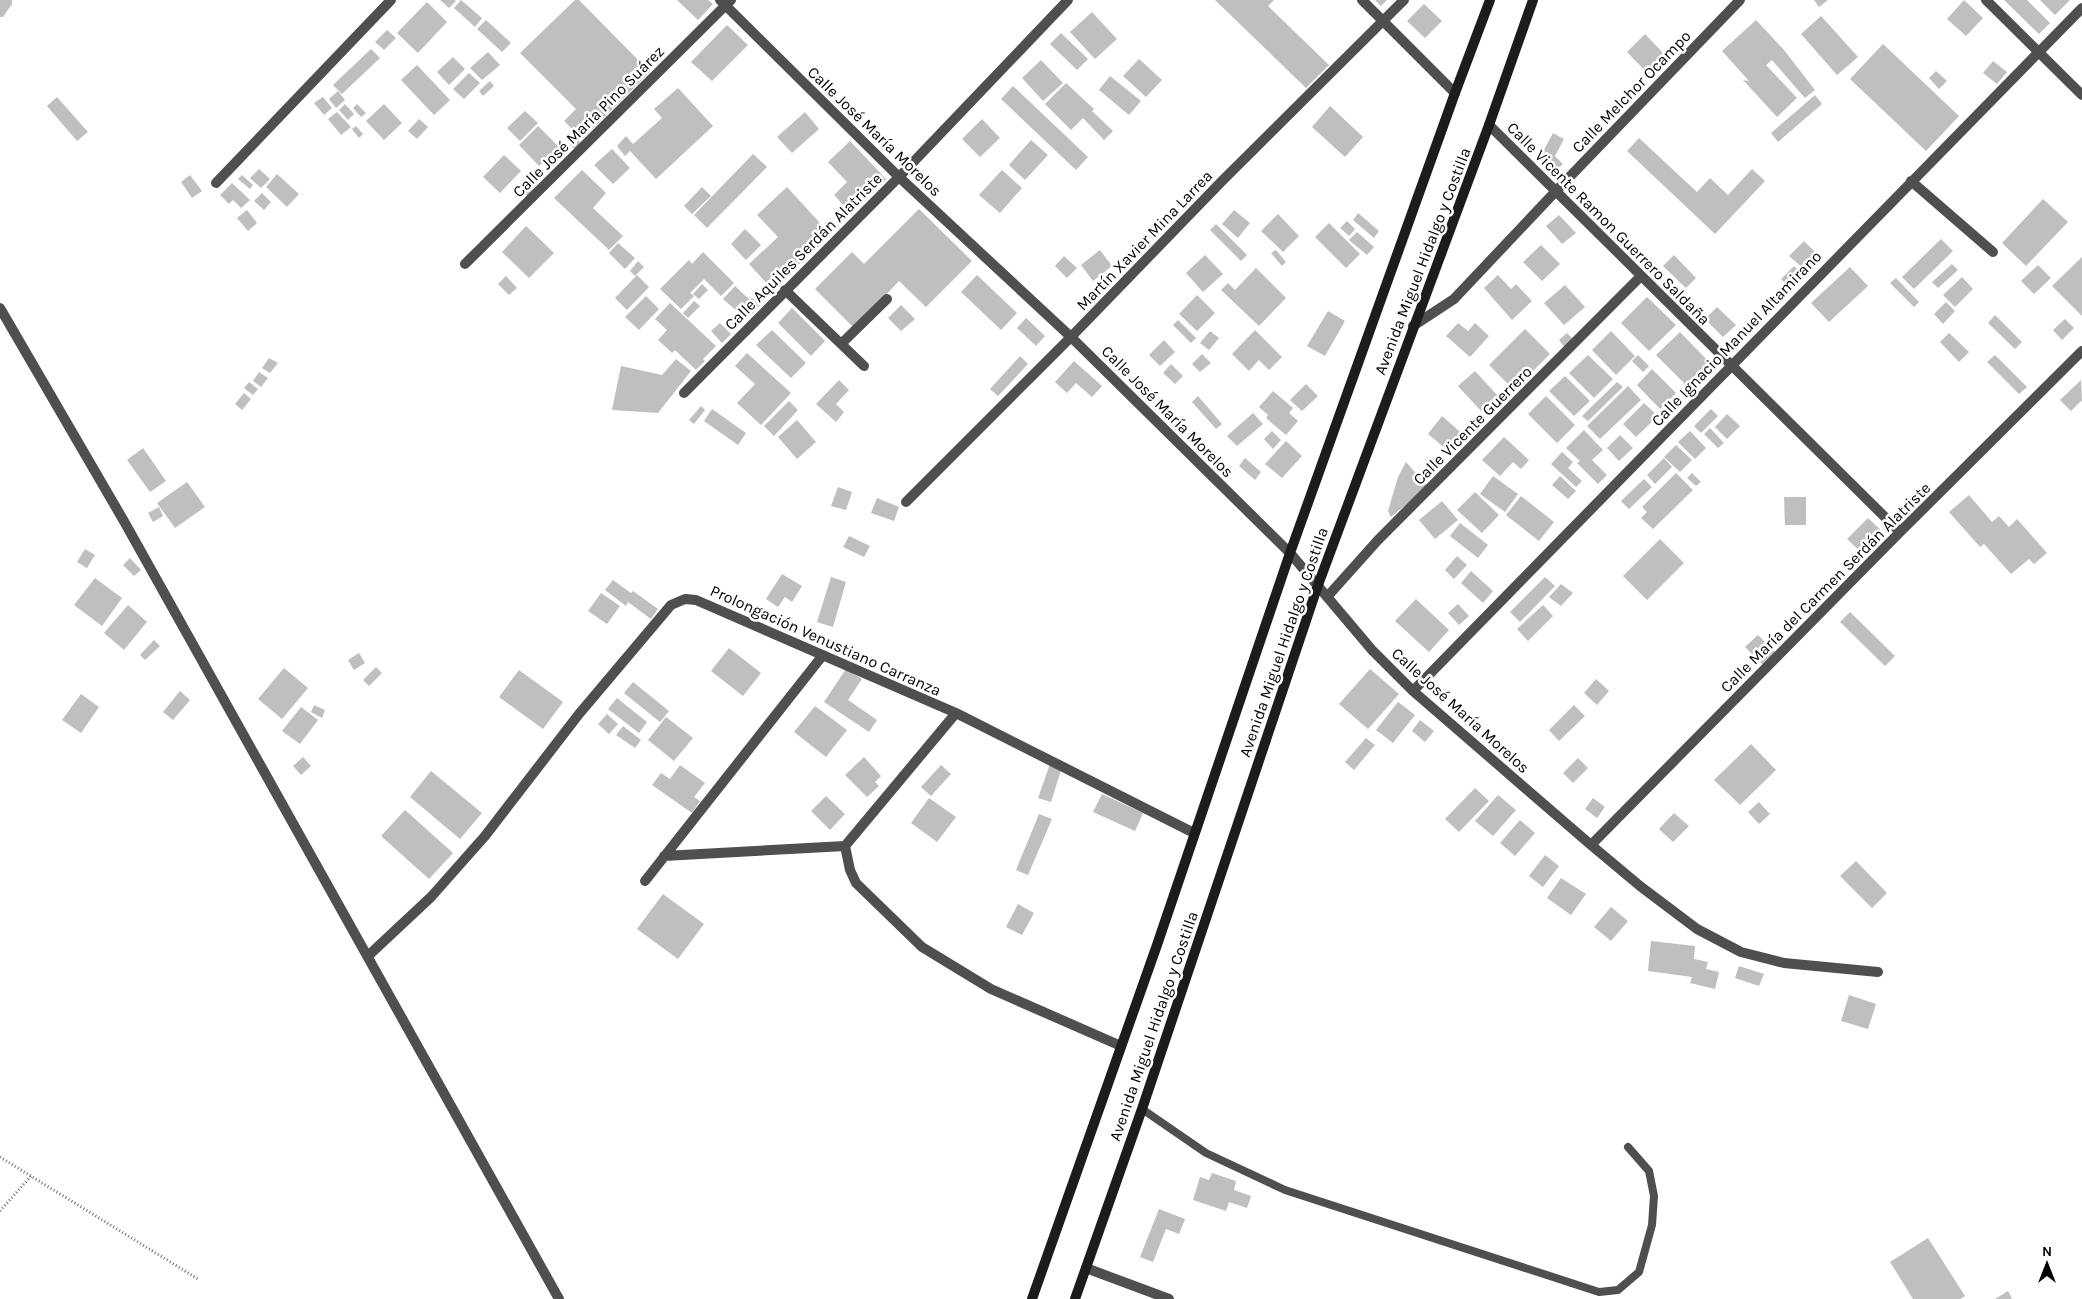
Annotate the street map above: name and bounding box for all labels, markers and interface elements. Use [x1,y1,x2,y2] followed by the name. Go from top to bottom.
[1568,26,1695,156] street label: Calle Melchor Ocampo
[509,42,668,201] street label: Calle José María Pino Suárez
[804,62,946,200] street label: Calle José María Morelos
[1503,118,1714,329] street label: Calle Vicente Ramon Guerrero Saldaña
[1370,145,1475,377] street label: Avenida Miguel Hidalgo y Costilla
[1072,166,1216,314] street label: Martín Xavier Mina Larrea
[721,169,886,334] street label: Calle Aquiles Serdán Alatriste
[1647,247,1825,430] street label: Calle Ignacio Manuel Altamirano
[1098,341,1238,481] street label: Calle José María Morelos
[1409,362,1536,489] street label: Calle Vicente Guerrero
[1716,478,1934,696] street label: Calle María del Carmen Serdán Alatriste
[1235,525,1332,760] street label: Avenida Miguel Hidalgo y Costilla
[707,581,944,700] street label: Prolongación Venustiano Carranza
[1388,644,1533,777] street label: Calle José María Morelos
[1105,909,1202,1144] street label: Avenida Miguel Hidalgo y Costilla
[2022,1239,2072,1289] north arrow
[2042,1243,2052,1260] text: N

